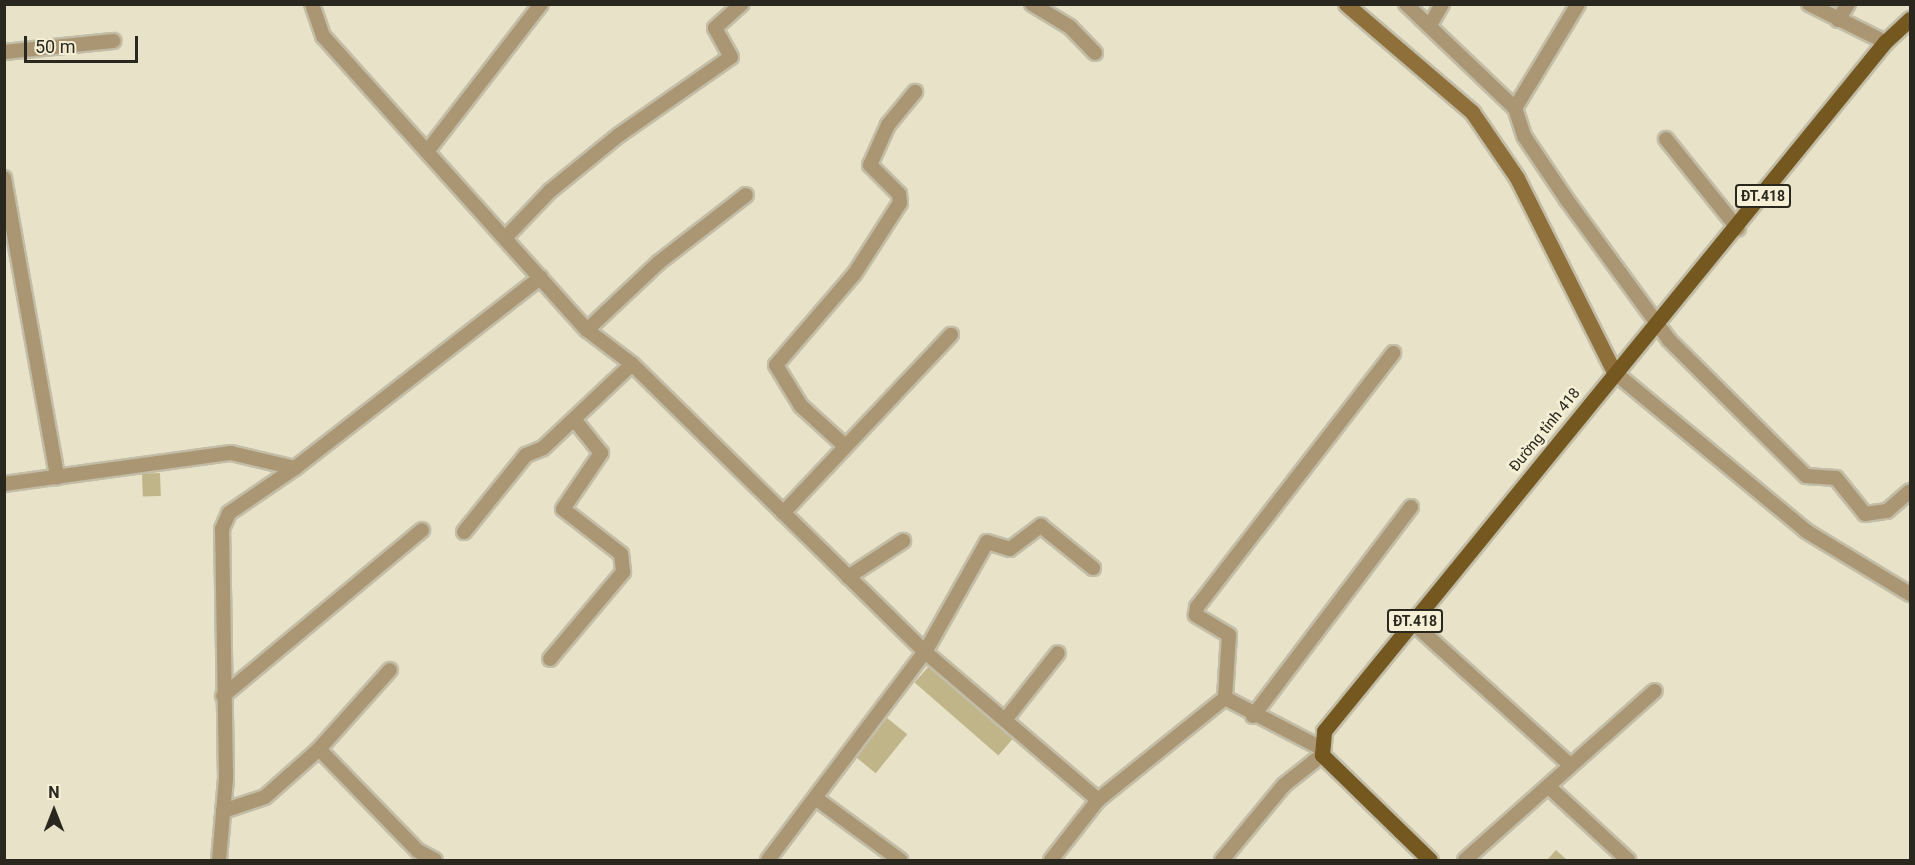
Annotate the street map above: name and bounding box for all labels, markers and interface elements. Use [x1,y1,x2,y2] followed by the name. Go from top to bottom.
[27,24,141,62] scale bar
[35,36,75,57] text: 50 m
[1734,185,1792,207] road number: ĐT.418
[1506,384,1584,476] street label: Đường tỉnh 418
[1386,610,1444,632] road number: ĐT.418
[24,781,84,841] north arrow
[48,783,60,802] text: N

